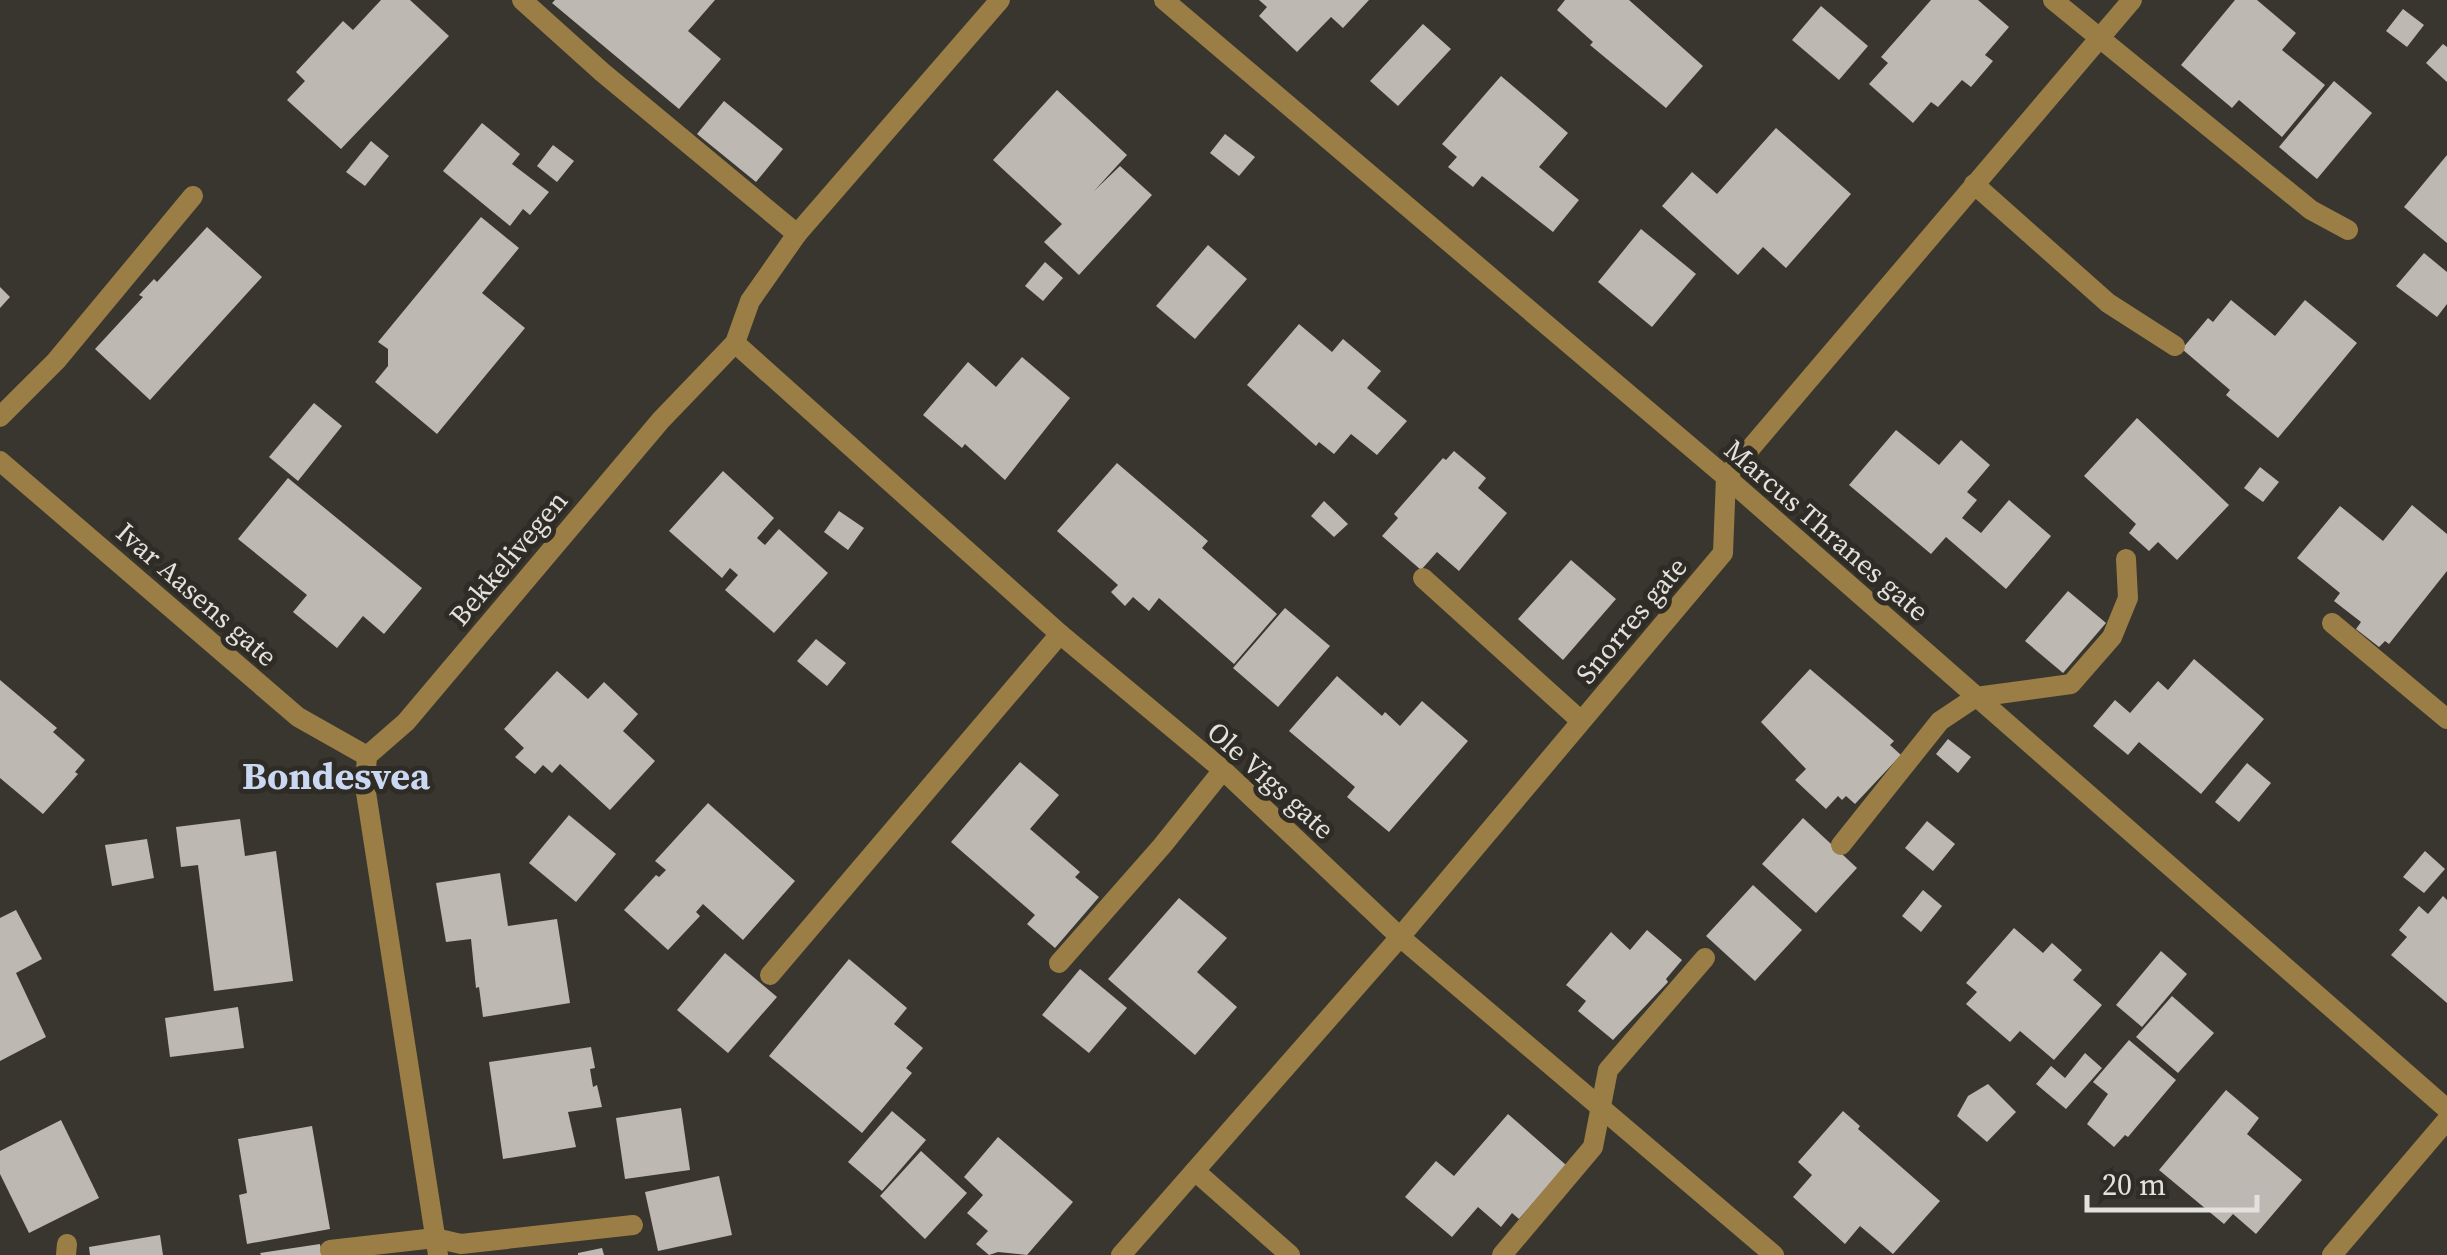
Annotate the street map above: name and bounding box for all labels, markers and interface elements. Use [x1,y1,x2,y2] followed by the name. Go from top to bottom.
[1717,431,1937,629] street label: Marcus Thranes gate
[440,482,576,634] street label: Bekkelivegen
[108,513,286,675] street label: Ivar Aasens gate
[1567,549,1695,691] street label: Snorres gate
[1199,713,1343,847] street label: Ole Vigs gate
[242,750,431,802] district label: Bondesvea
[2087,1150,2257,1212] scale bar
[2102,1164,2166,1205] text: 20 m

